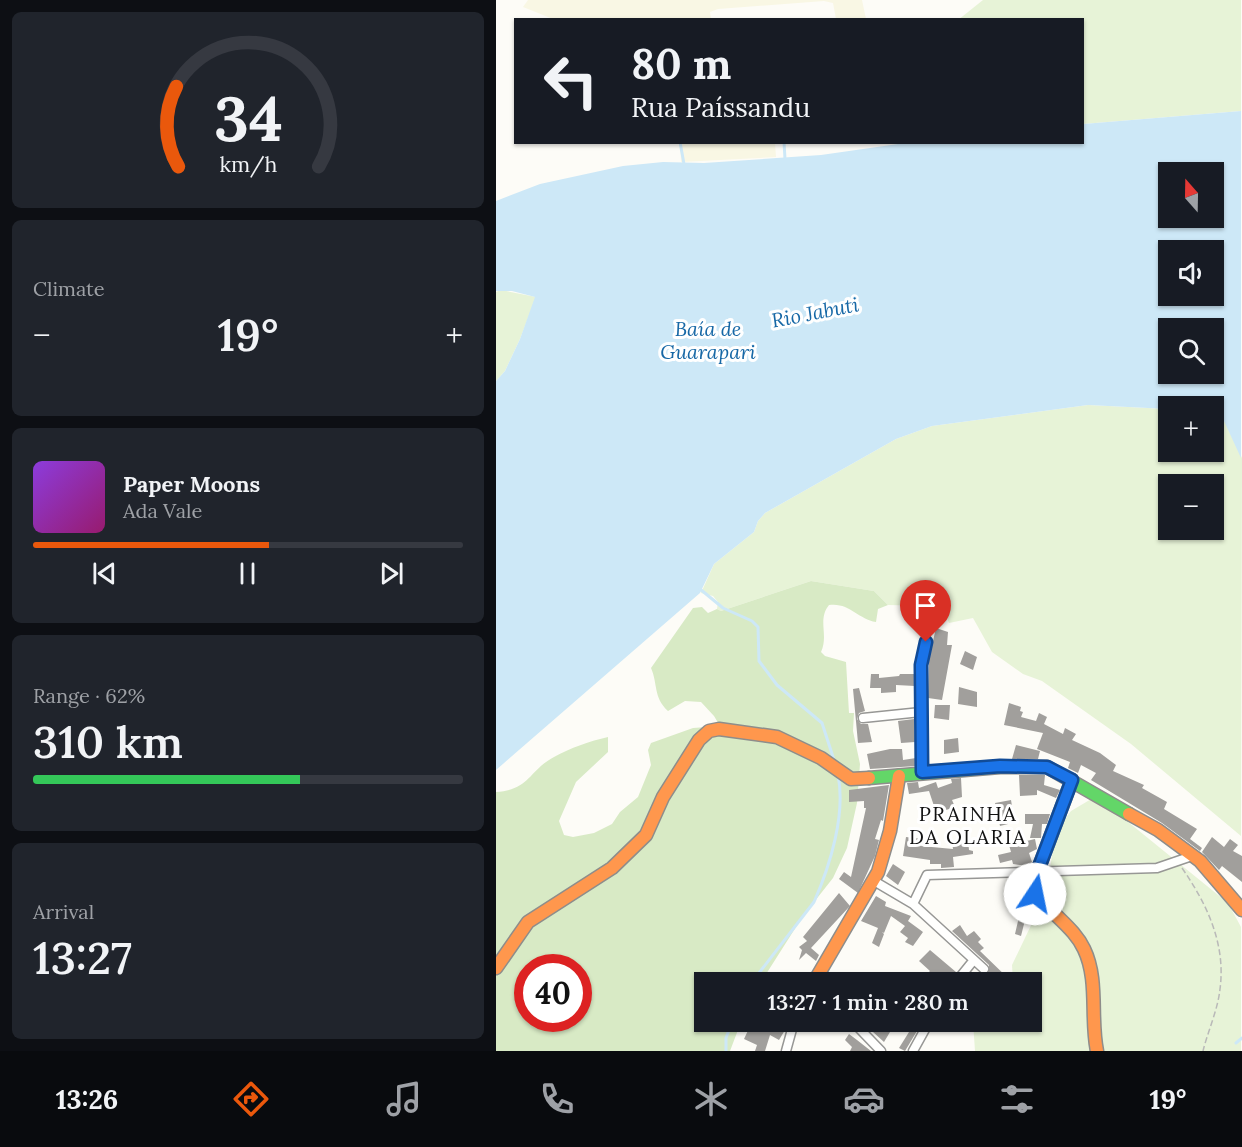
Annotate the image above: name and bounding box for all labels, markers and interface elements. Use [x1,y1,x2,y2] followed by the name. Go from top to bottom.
[631,37,731,91] text: 80 m
[532,42,610,120] icon: left
[213,78,283,158] text: 34
[631,90,810,124] text: Rua Paíssandu
[219,150,277,178] text: km/h
[1158,162,1224,228] north arrow
[1158,162,1224,540] map controls
[1158,240,1224,306] button: sound
[33,276,105,301] text: Climate
[769,291,861,333] water label: Rio Jabuti
[217,306,279,363] text: 19°
[33,314,51,356] text: −
[446,314,463,356] text: +
[660,316,756,364] water label: Baía de Guarapari
[1158,318,1224,384] button: search
[1158,396,1224,462] button: +
[123,470,260,498] text: Paper Moons
[1158,474,1224,540] button: −
[123,498,202,523] text: Ada Vale
[88,557,121,590] icon: previous
[231,557,264,590] icon: pause
[375,557,408,590] icon: next
[900,580,951,642] pin
[909,589,942,622] icon: arrive
[33,683,145,708] text: Range · 62%
[33,713,183,770] text: 310 km
[909,801,1027,849] district label: PRAINHA DA OLARIA
[1003,862,1067,926] position arrow
[33,899,94,924] text: Arrival
[33,929,132,986] text: 13:27
[514,954,592,1032] speed limit sign: 40
[768,988,968,1016] text: 13:27 · 1 min · 280 m
[230,1078,272,1120] icon: directions
[383,1078,425,1120] icon: music
[536,1078,578,1120] icon: phone
[690,1078,732,1120] icon: climate
[843,1078,885,1120] icon: car
[996,1078,1038,1120] icon: filters
[56,1082,118,1116] text: 13:26
[1149,1082,1186,1116] text: 19°

